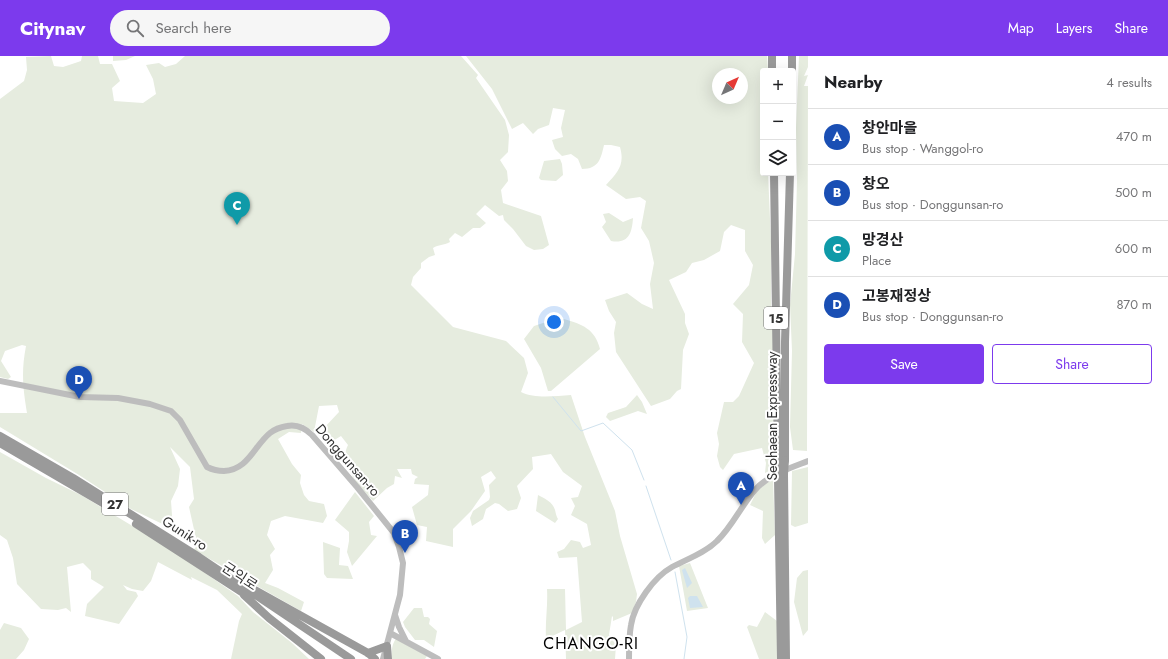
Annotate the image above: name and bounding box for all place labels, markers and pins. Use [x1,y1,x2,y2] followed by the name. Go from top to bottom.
[224,192,250,225] pin: C
[66,366,92,399] pin: D
[728,472,754,505] pin: A
[392,520,418,553] pin: B

